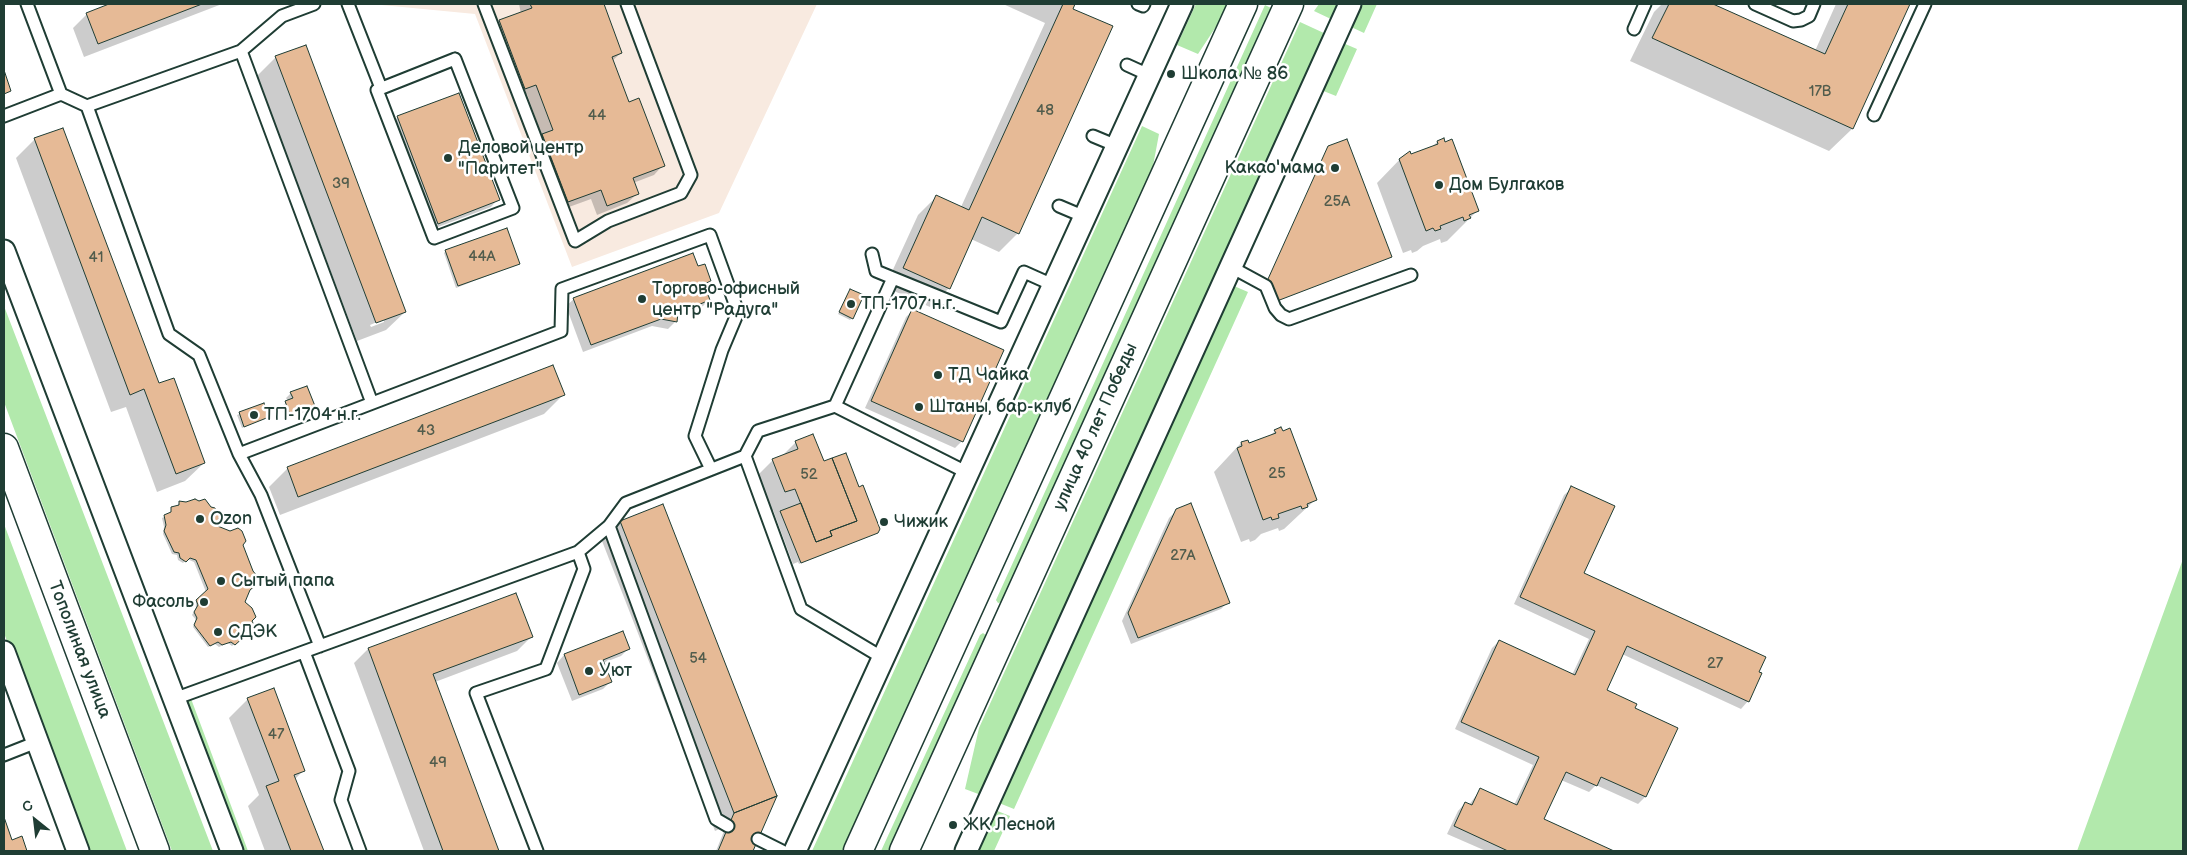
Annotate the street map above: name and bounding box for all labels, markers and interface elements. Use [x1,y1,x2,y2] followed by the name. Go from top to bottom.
[1181,63,1288,85] place label: Школа № 86
[1165,68,1177,80] marker: Школа № 86
[1809,83,1831,101] house number: 17В
[1036,102,1054,120] house number: 48
[588,107,606,125] house number: 44
[458,137,584,180] place label: Деловой центр "Паритет"
[442,152,454,164] marker: Деловой центр "Паритет"
[1224,157,1325,179] place label: Какао'мама
[1329,162,1341,174] marker: Какао'мама
[1449,174,1564,196] place label: Дом Булгаков
[332,175,350,193] house number: 39
[1433,179,1445,191] marker: Дом Булгаков
[1324,193,1350,211] house number: 25А
[468,248,496,266] house number: 44А
[89,249,103,267] house number: 41
[652,278,800,320] place label: Торгово-офисный центр "Радуга"
[636,293,648,305] marker: Торгово-офисный центр "Радуга"
[861,293,956,315] place label: ТП-1707 н.г.
[845,298,857,310] marker: ТП-1707 н.г.
[1049,340,1143,514] street label: улица 40 лет Победы
[948,364,1029,386] place label: ТД Чайка
[932,369,944,381] marker: ТД Чайка
[929,396,1072,418] place label: Штаны, бар-клуб
[913,401,925,413] marker: Штаны, бар-клуб
[264,404,361,426] place label: ТП-1704 н.г.
[248,409,260,421] marker: ТП-1704 н.г.
[417,422,435,440] house number: 43
[1268,465,1286,483] house number: 25
[800,466,818,484] house number: 52
[210,508,252,530] place label: Ozon
[894,511,948,533] place label: Чижик
[194,513,206,525] marker: Ozon
[878,516,890,528] marker: Чижик
[1170,547,1196,565] house number: 27А
[231,570,335,592] place label: Сытый папа
[215,575,227,587] marker: Сытый папа
[43,578,115,722] street label: Тополиная улица
[132,591,194,613] place label: Фасоль
[198,596,210,608] marker: Фасоль
[228,621,277,643] place label: СДЭК
[212,626,224,638] marker: СДЭК
[689,650,707,668] house number: 54
[1707,655,1723,673] house number: 27
[599,660,632,682] place label: Уют
[583,665,595,677] marker: Уют
[268,726,284,744] house number: 47
[429,754,447,772] house number: 49
[10,795,60,845] north arrow
[19,797,36,816] text: С
[963,814,1055,836] place label: ЖК Лесной
[947,819,959,831] marker: ЖК Лесной

